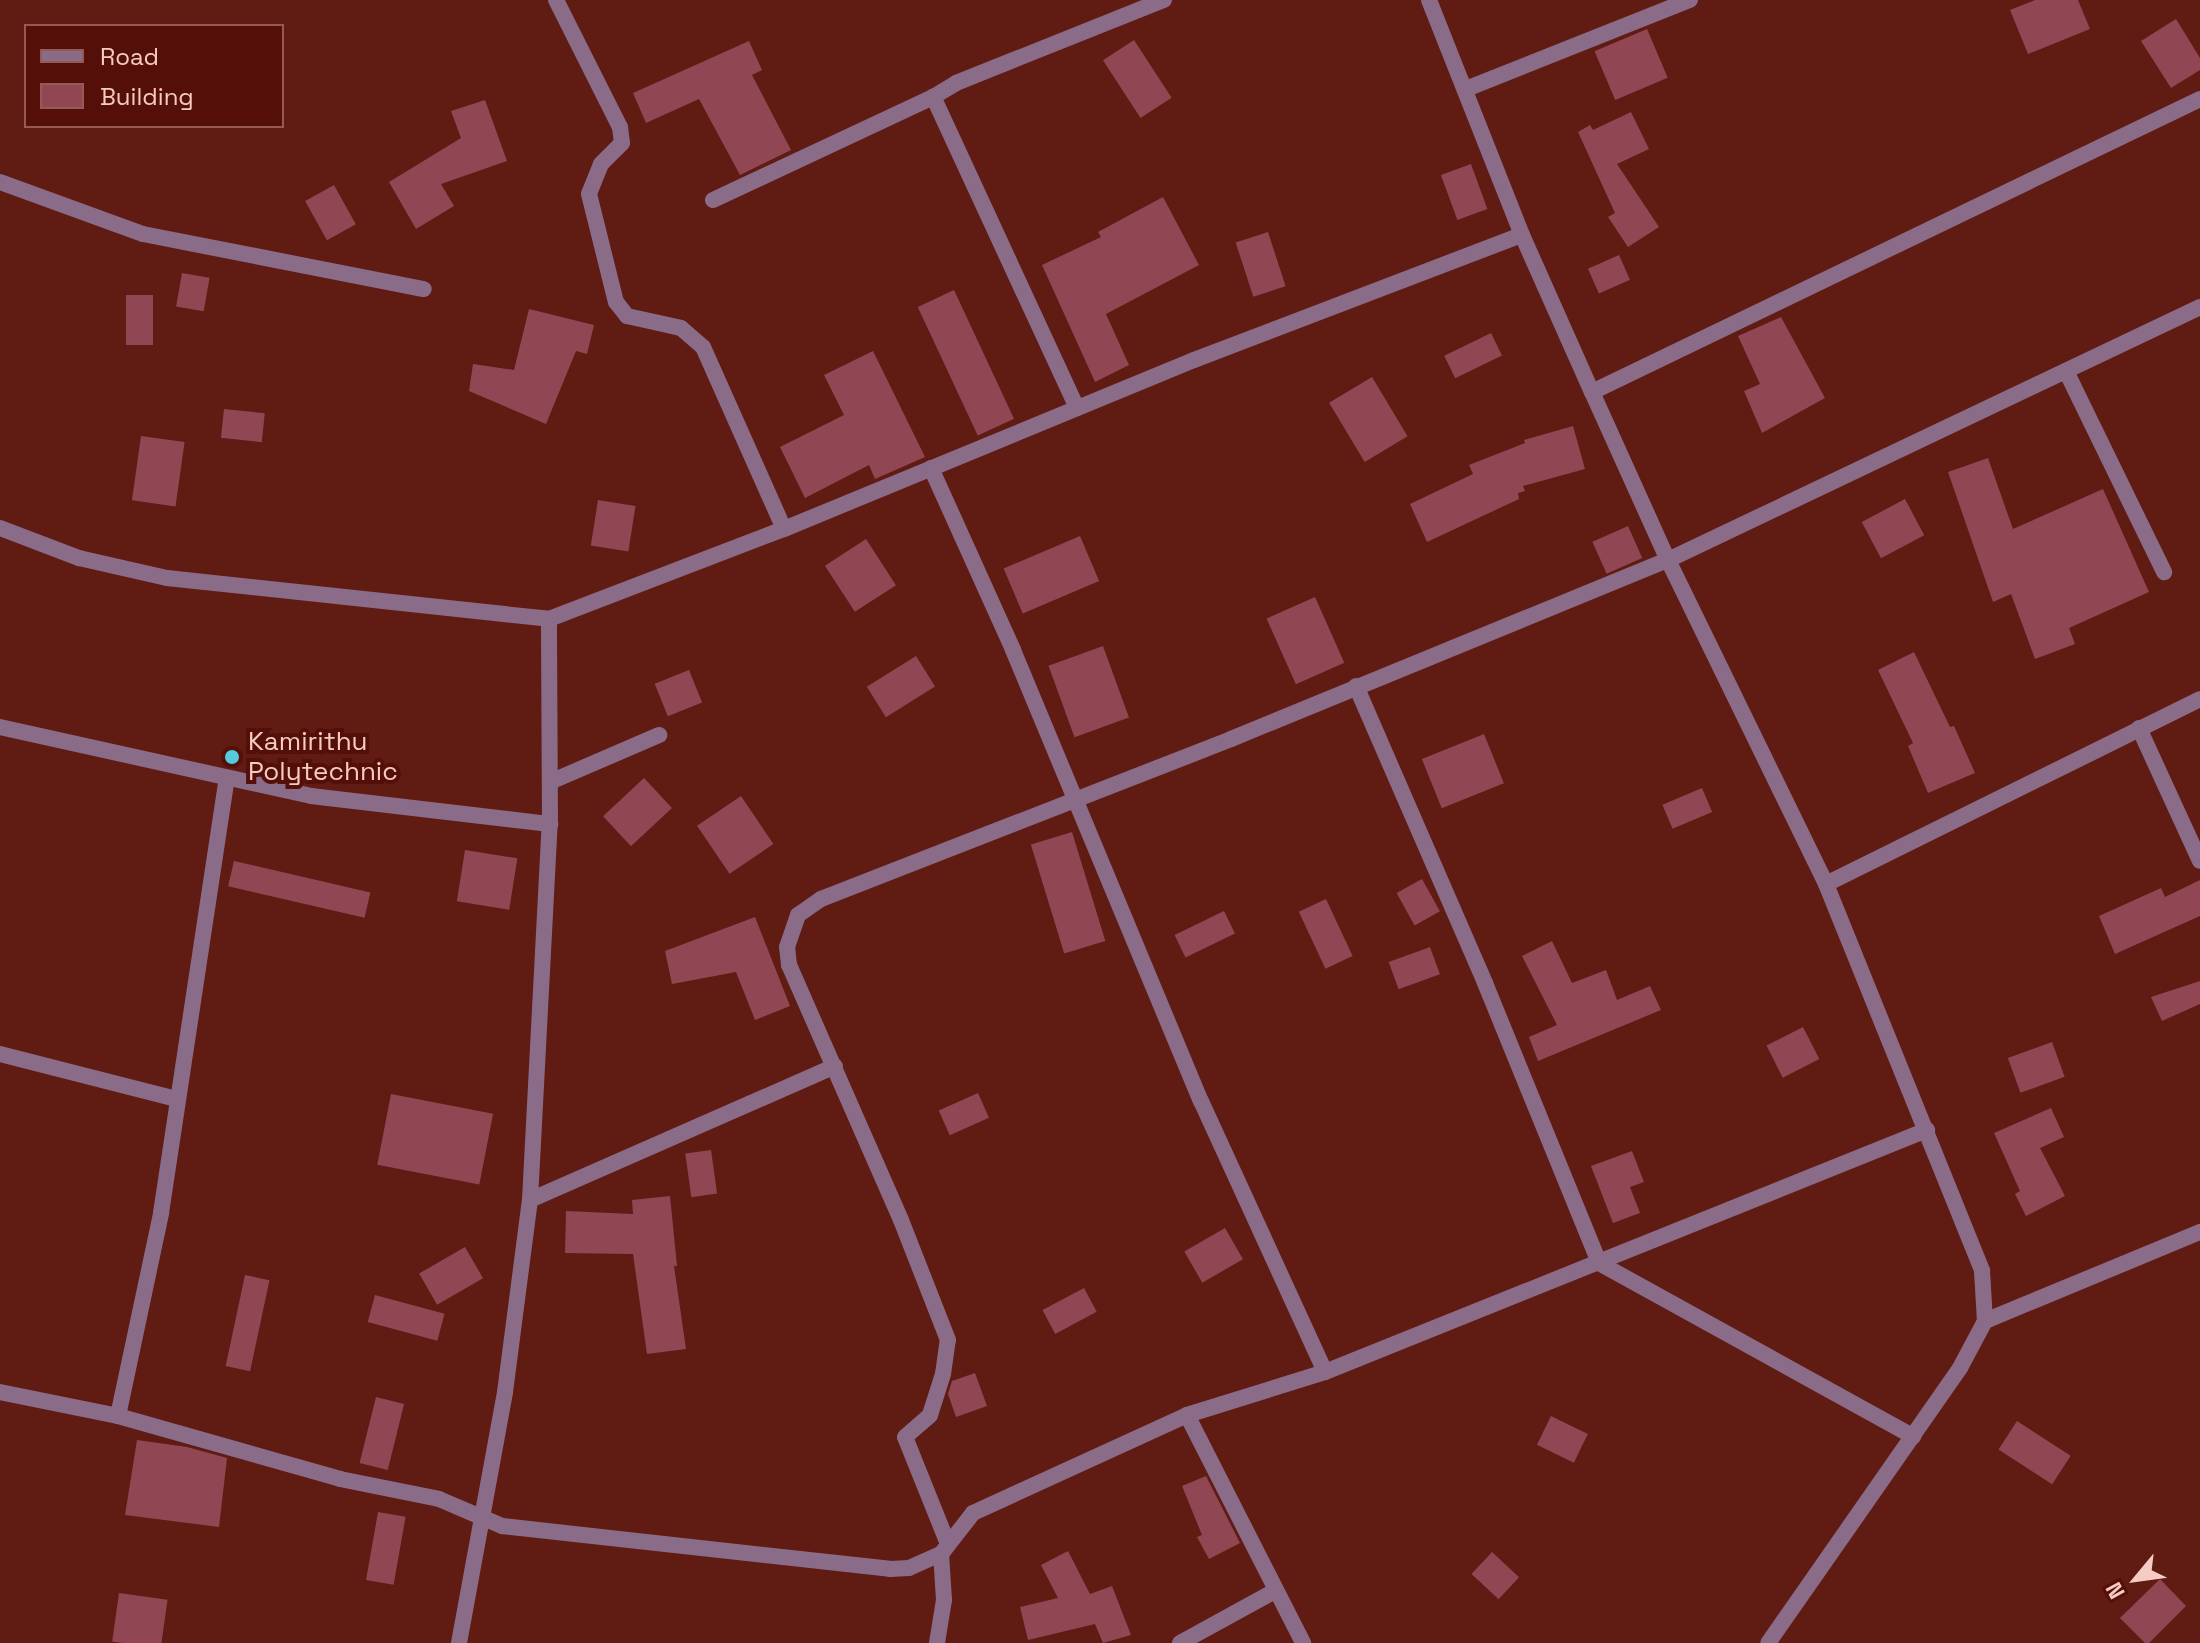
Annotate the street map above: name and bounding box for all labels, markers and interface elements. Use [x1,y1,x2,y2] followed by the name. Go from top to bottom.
[24,24,284,128] legend
[100,41,159,72] text: Road
[100,81,194,112] text: Building
[248,726,398,788] place label: Kamirithu Polytechnic
[223,748,241,766] marker: Kamirithu Polytechnic
[2096,1539,2176,1619] north arrow
[2099,1577,2131,1604] text: N

